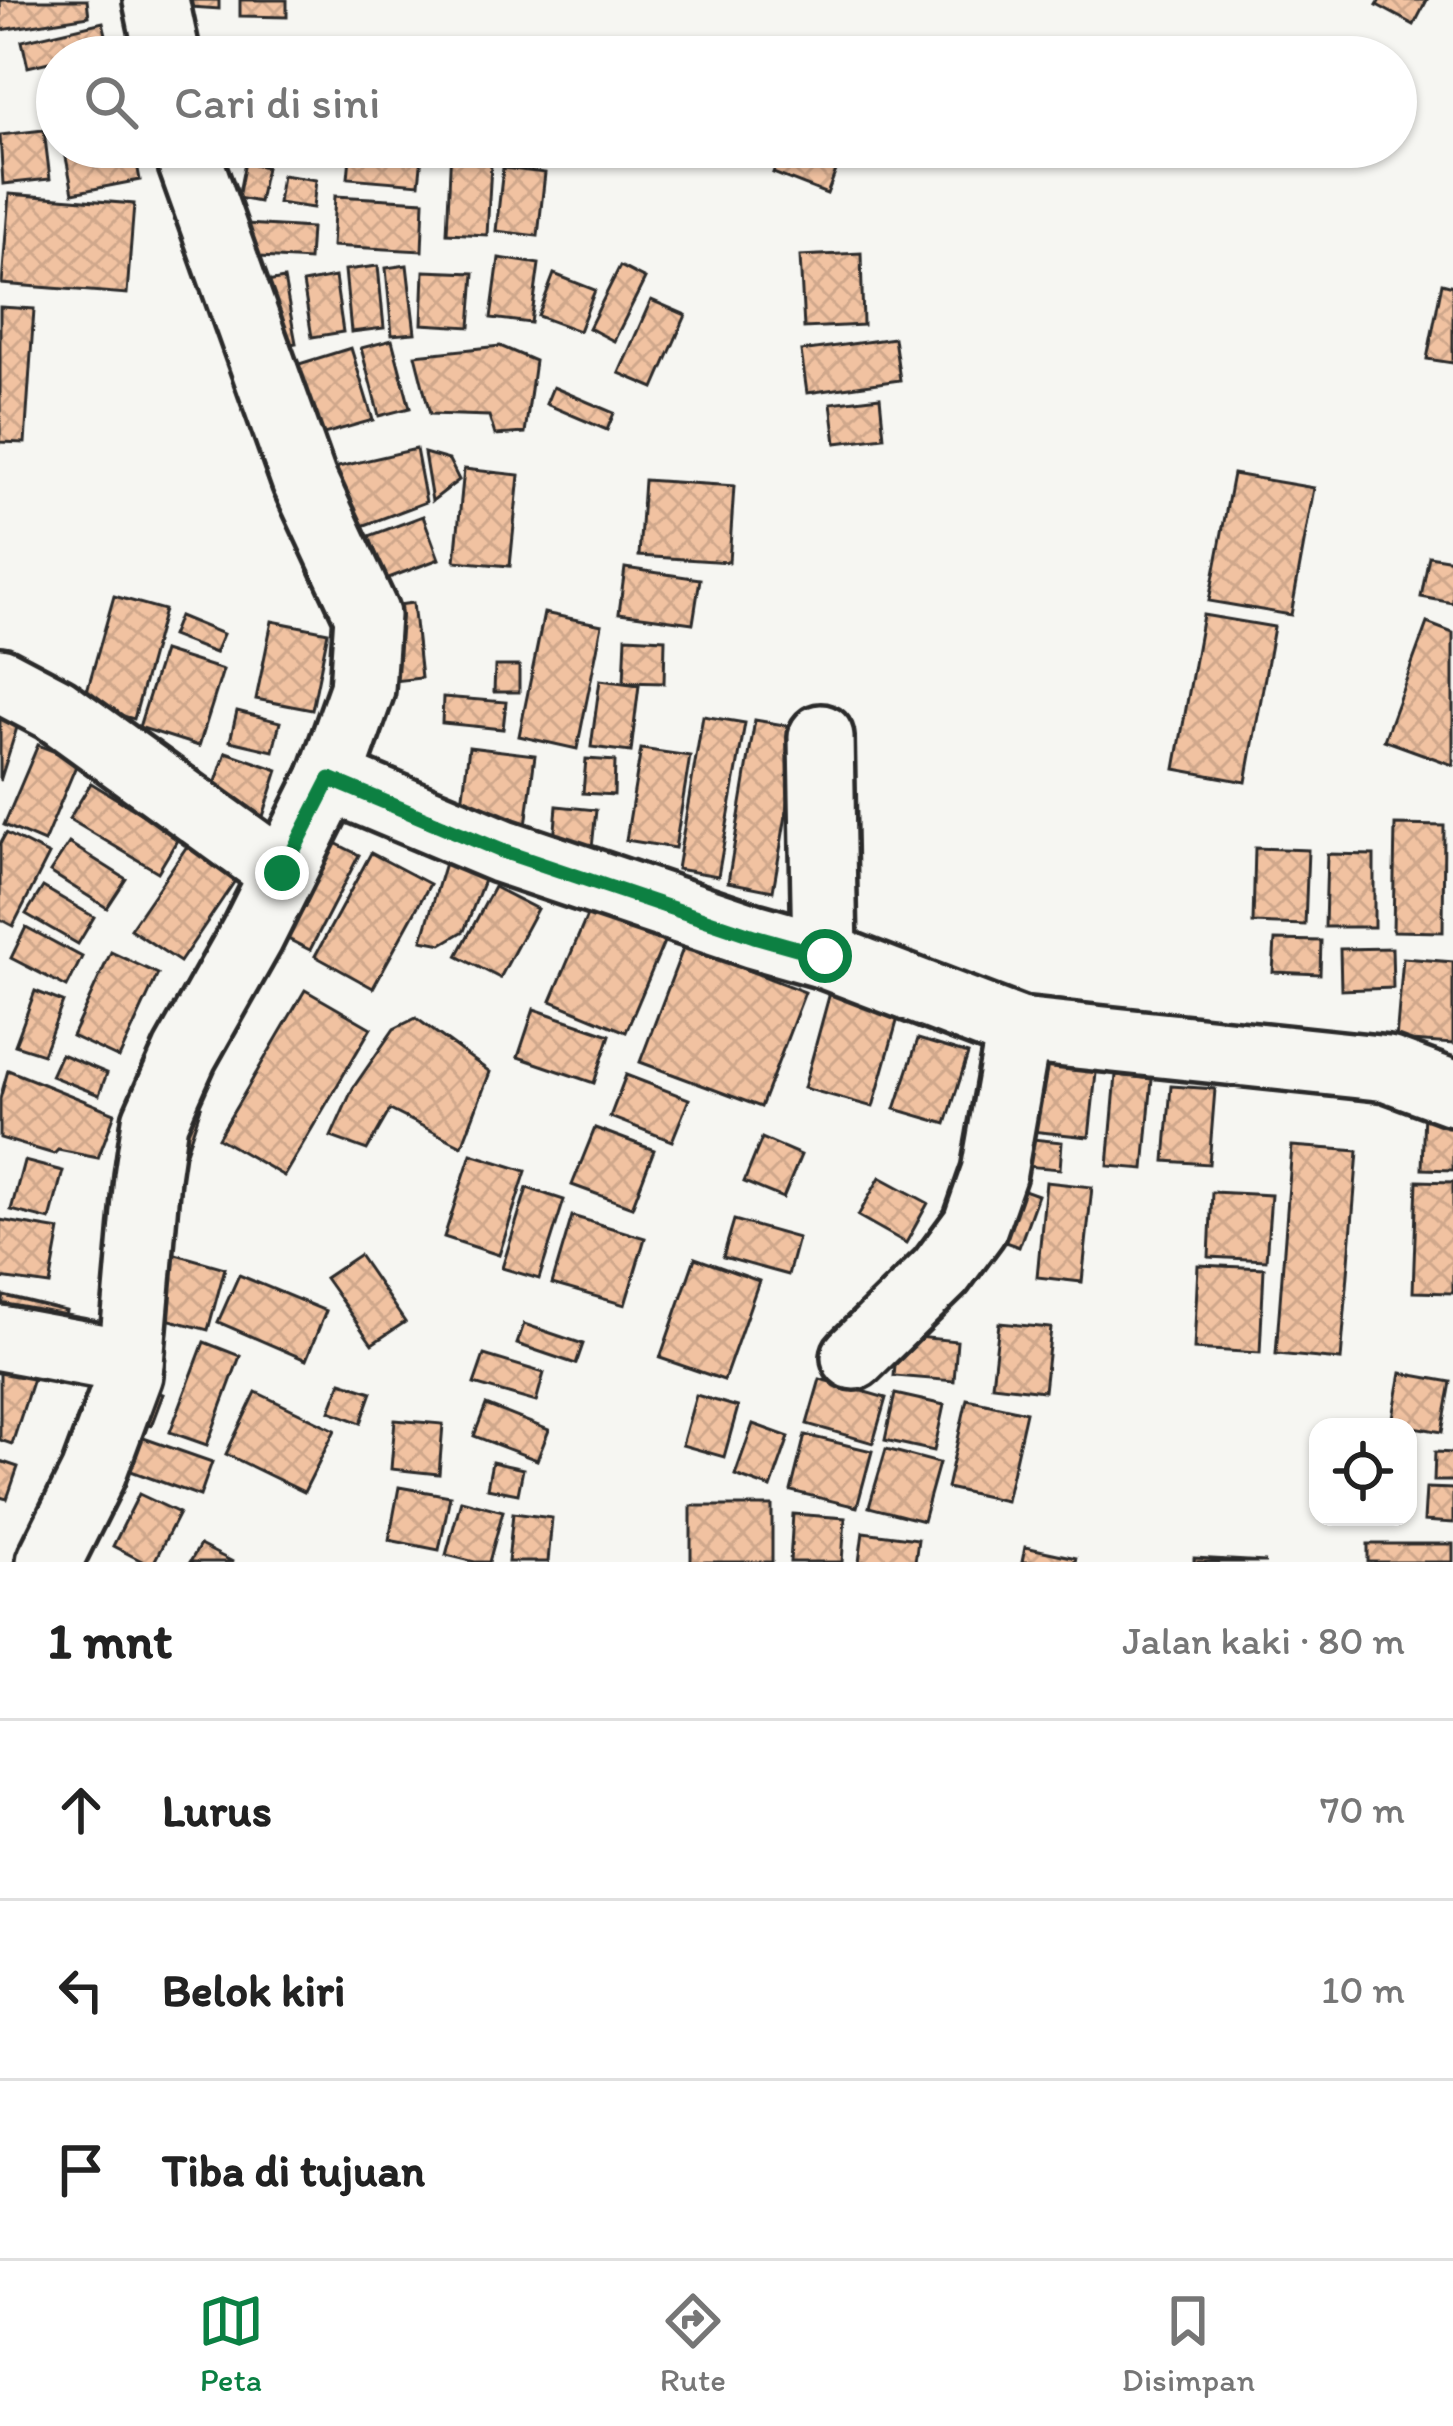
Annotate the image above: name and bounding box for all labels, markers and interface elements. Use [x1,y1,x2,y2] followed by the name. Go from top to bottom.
[36,36,1417,168] search box
[78,69,144,135] icon: search
[174,75,380,129] text: Cari di sini
[255,846,309,900] route end
[798,929,852,983] route start
[1309,1418,1417,1526] map controls
[1309,1418,1417,1526] button: locate
[48,1610,172,1671] text: 1 mnt
[1122,1617,1405,1664] text: Jalan kaki · 80 m
[48,1777,114,1843] icon: ahead
[162,1783,272,1837] text: Lurus
[1320,1786,1405,1833] text: 70 m
[48,1957,114,2023] icon: left
[162,1963,345,2017] text: Belok kiri
[1321,1966,1405,2013] text: 10 m
[48,2137,114,2203] icon: arrive
[162,2143,425,2197] text: Tiba di tujuan
[198,2288,264,2399] tab: Peta
[660,2288,726,2399] tab: Rute
[1122,2288,1255,2399] tab: Disimpan

